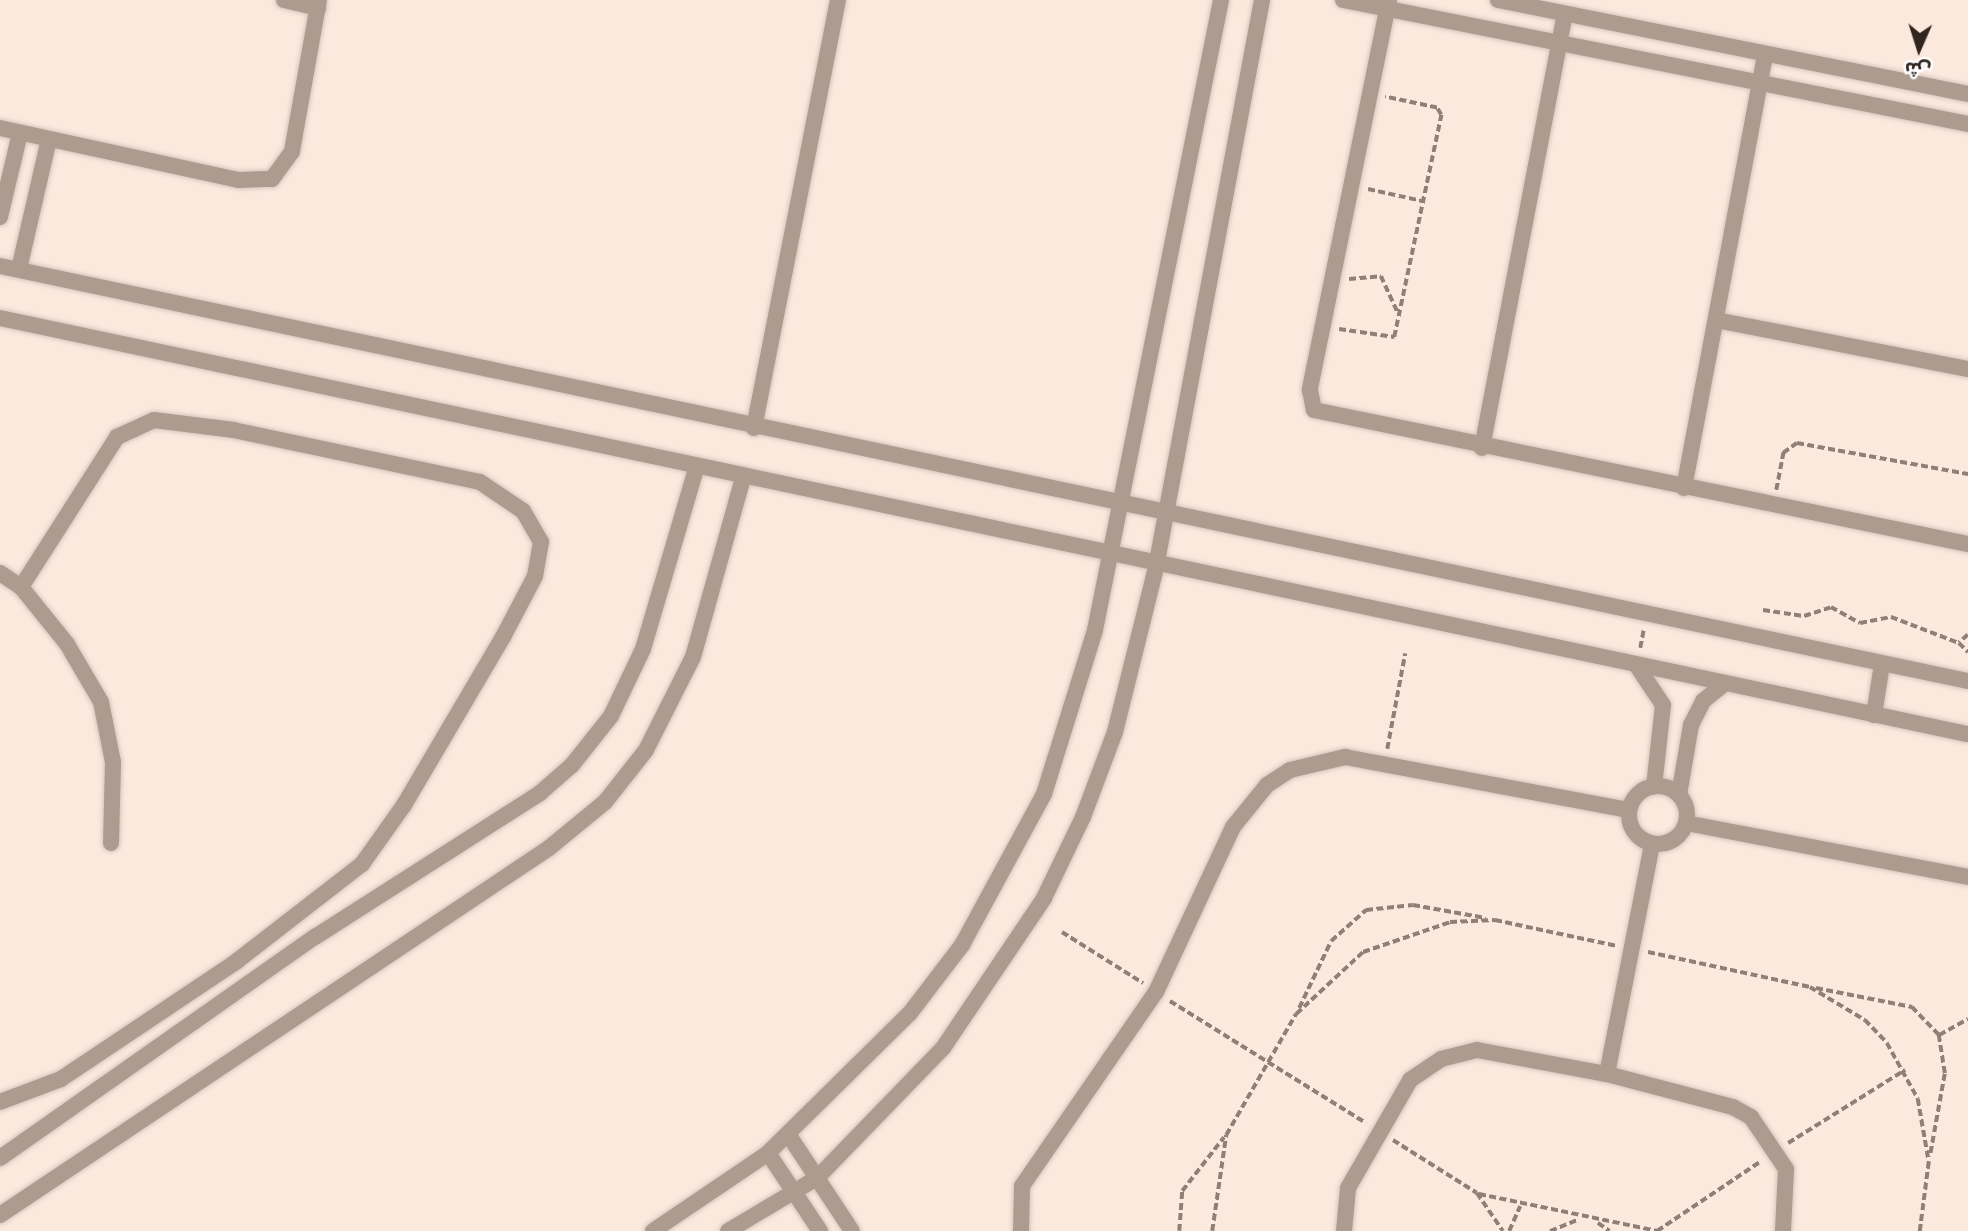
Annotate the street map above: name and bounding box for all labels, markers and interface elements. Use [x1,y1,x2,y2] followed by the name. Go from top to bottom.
[1884,14,1954,84] north arrow
[1904,58,1931,83] text: ش

